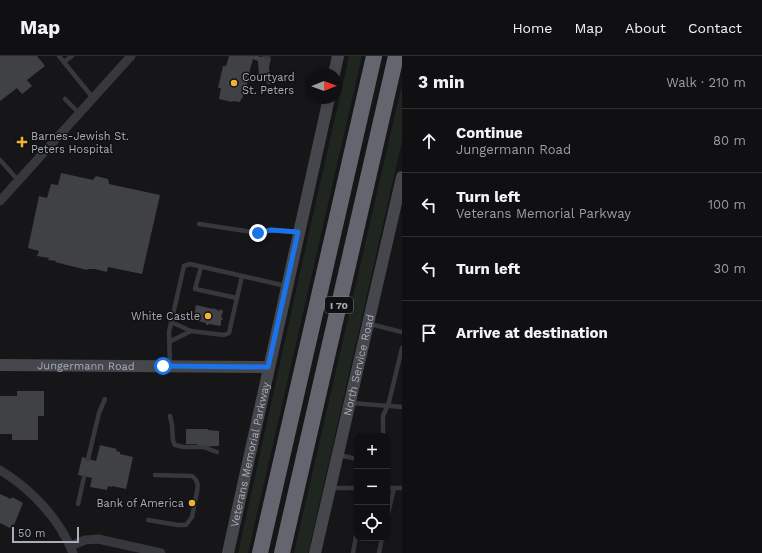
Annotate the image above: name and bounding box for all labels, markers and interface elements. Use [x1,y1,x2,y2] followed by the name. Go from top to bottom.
[20,16,60,39] text: Map
[512,20,552,36] text: Home
[574,20,603,36] text: Map
[625,20,666,36] text: About
[688,20,742,36] text: Contact
[306,68,342,104] north arrow
[242,71,295,97] place label: Courtyard St. Peters
[418,72,464,92] text: 3 min
[666,75,746,90] text: Walk · 210 m
[229,78,239,88] marker: Courtyard St. Peters
[456,124,523,142] text: Continue
[31,130,129,156] place label: Barnes-Jewish St. Peters Hospital
[418,130,440,152] icon: ahead
[713,133,746,148] text: 80 m
[16,136,28,148] marker: Barnes-Jewish St. Peters Hospital
[456,142,571,157] text: Jungermann Road
[456,188,520,206] text: Turn left
[418,194,440,216] icon: left
[708,197,746,212] text: 100 m
[456,206,631,221] text: Veterans Memorial Parkway
[249,224,267,242] route end
[418,258,440,280] icon: left
[456,260,520,278] text: Turn left
[714,261,746,276] text: 30 m
[325,297,353,313] road number: I 70
[131,310,200,323] place label: White Castle
[203,311,213,321] marker: White Castle
[341,313,377,417] street label: North Service Road
[418,322,440,344] icon: arrive
[456,324,608,342] text: Arrive at destination
[154,357,172,375] route start
[37,359,135,373] street label: Jungermann Road
[228,380,273,528] street label: Veterans Memorial Parkway
[354,433,390,541] map controls
[354,433,390,469] button: +
[354,469,390,505] button: −
[96,497,184,510] place label: Bank of America
[187,498,197,508] marker: Bank of America
[354,505,390,541] button: locate
[12,525,79,544] scale bar
[18,527,45,540] text: 50 m

